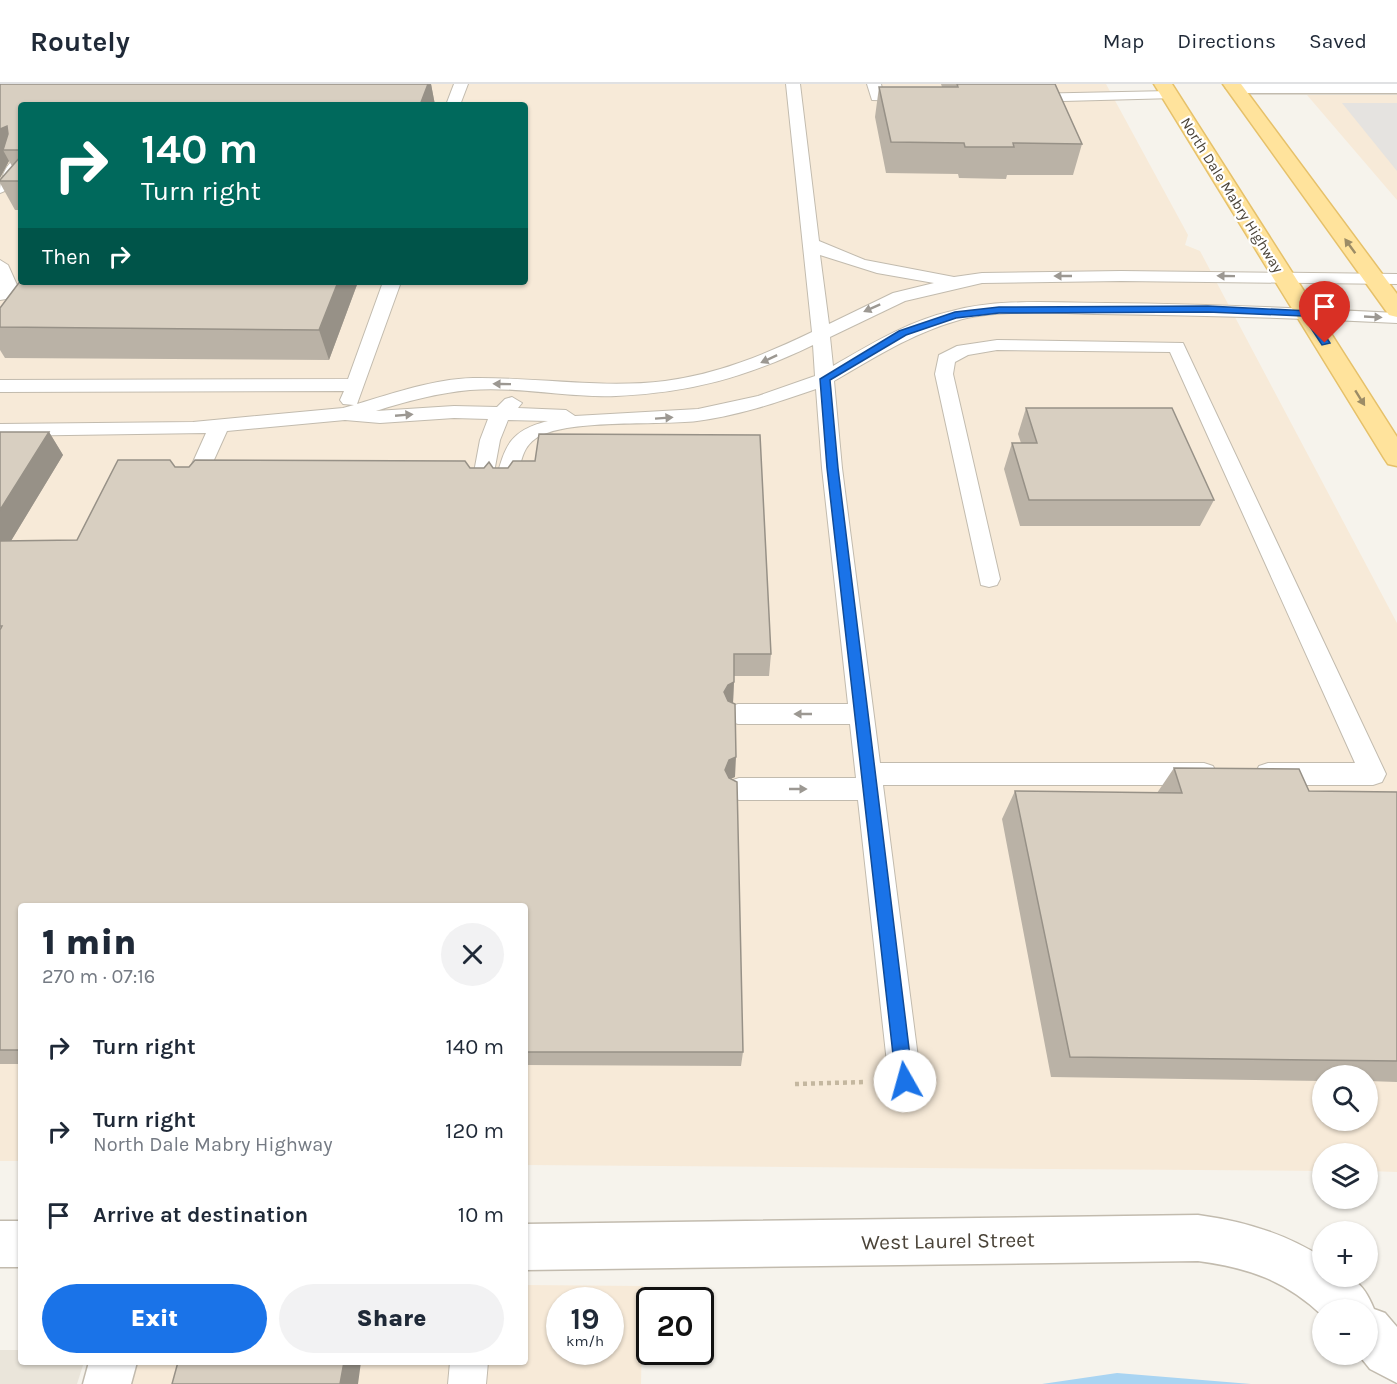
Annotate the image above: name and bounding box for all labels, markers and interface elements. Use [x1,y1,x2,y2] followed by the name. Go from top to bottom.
[30,25,130,58] text: Routely
[1103,29,1144,53] text: Map
[1177,29,1276,53] text: Directions
[1309,29,1367,53] text: Saved
[1177,114,1287,276] street label: North Dale Mabry Highway
[141,124,258,174] text: 140 m
[42,126,120,204] icon: right
[141,175,261,207] text: Turn right
[1344,239,1356,255] one-way arrow
[103,240,136,273] icon: right
[42,244,91,270] text: Then
[1053,271,1072,281] one-way arrow
[1216,271,1235,281] one-way arrow
[1299,281,1350,343] pin
[1308,290,1341,323] icon: arrive
[864,304,881,313] one-way arrow
[1363,312,1382,321] one-way arrow
[760,355,777,364] one-way arrow
[492,379,511,389] one-way arrow
[1354,390,1365,406] one-way arrow
[394,410,413,420] one-way arrow
[654,413,673,422] one-way arrow
[794,709,813,719] one-way arrow
[788,784,807,794] one-way arrow
[42,921,136,963] text: 1 min
[441,923,504,986] button: close
[42,965,155,988] text: 270 m · 07:16
[42,1031,75,1064] icon: right
[93,1034,196,1060] text: Turn right
[446,1034,504,1060] text: 140 m
[873,1049,937,1113] position arrow
[1312,1065,1378,1365] map controls
[1312,1065,1378,1131] button: search
[93,1107,196,1133] text: Turn right
[42,1115,75,1148] icon: right
[445,1118,504,1144] text: 120 m
[93,1133,333,1156] text: North Dale Mabry Highway
[1312,1143,1378,1209] button: layers
[42,1199,75,1232] icon: arrive
[93,1202,308,1228] text: Arrive at destination
[458,1202,504,1228] text: 10 m
[1312,1221,1378,1287] button: +
[861,1227,1035,1255] street label: West Laurel Street
[42,1284,267,1353] button: Exit
[279,1284,504,1353] button: Share
[636,1287,714,1365] speed limit sign: 20
[1312,1299,1378,1365] button: −
[570,1301,599,1337] text: 19
[566,1332,604,1350] text: km/h

